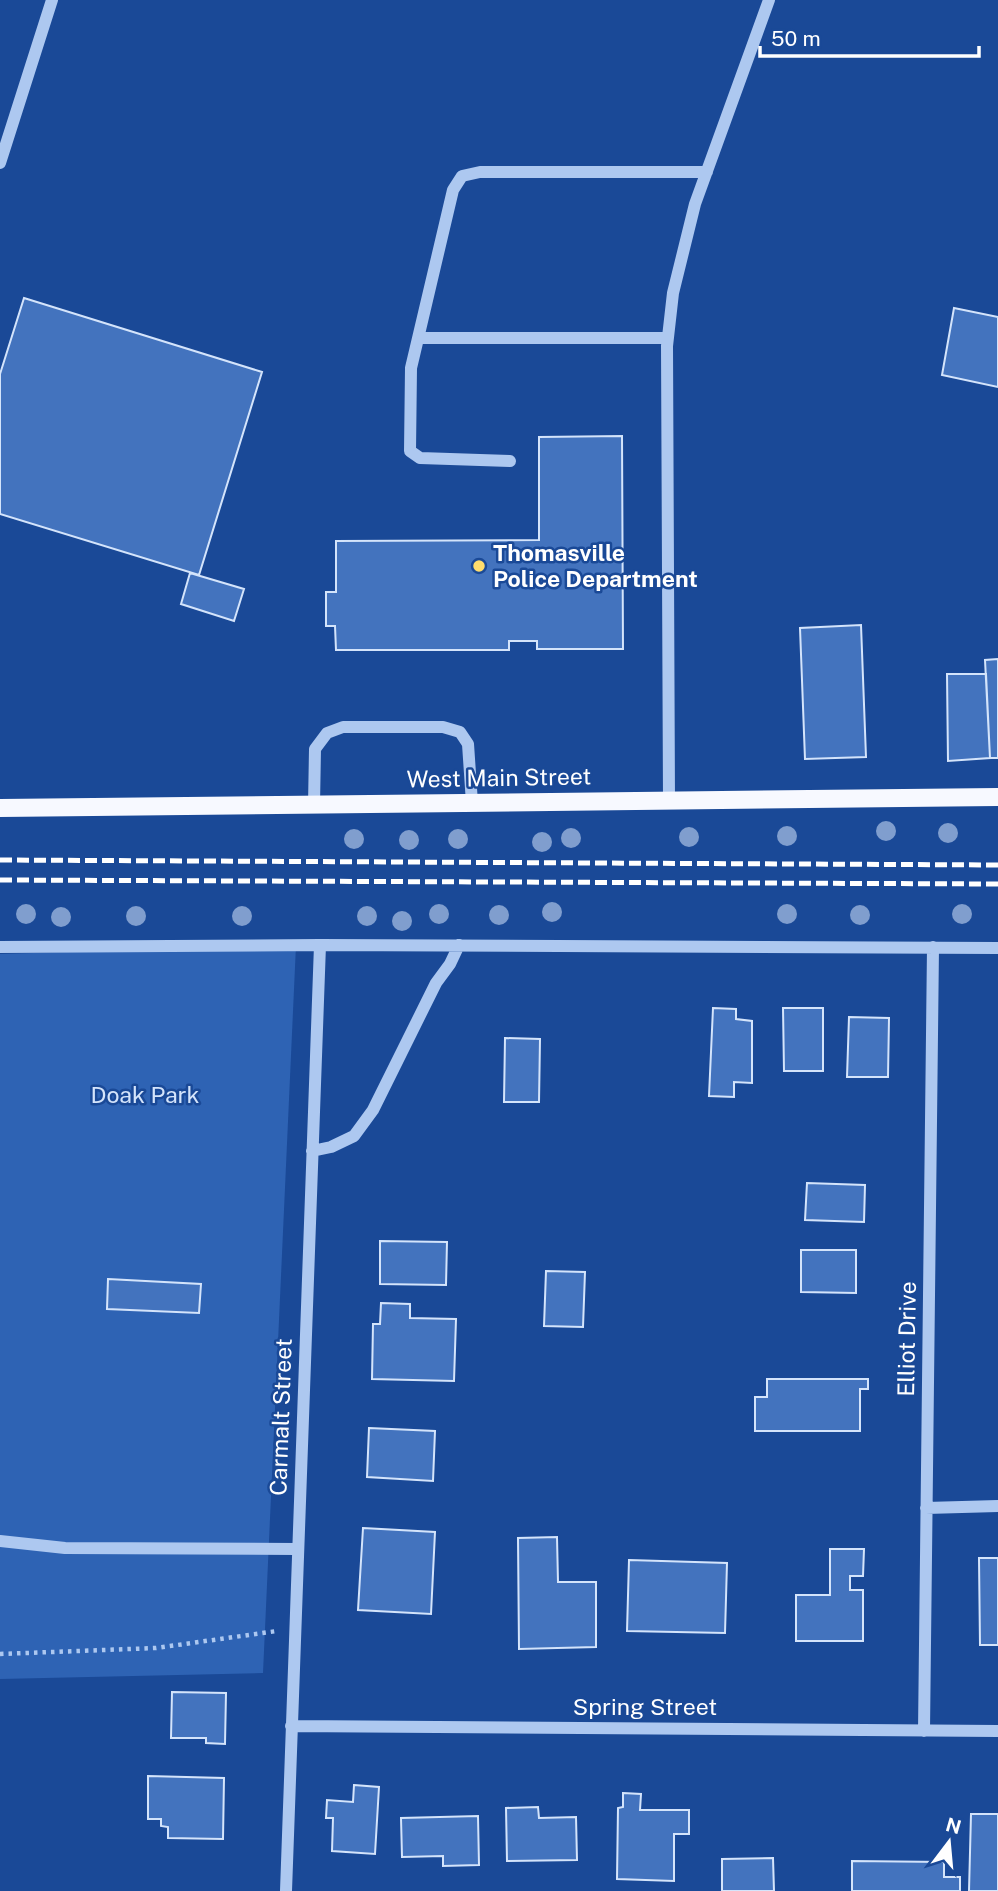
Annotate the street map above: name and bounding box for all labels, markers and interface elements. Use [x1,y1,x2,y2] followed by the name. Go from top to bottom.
[760,14,979,58] scale bar
[771,26,821,51] text: 50 m
[493,539,698,592] place label: Thomasville Police Department
[471,558,487,574] marker: Thomasville Police Department
[406,762,592,793] street label: West Main Street
[90,1081,200,1108] park label: Doak Park
[892,1281,921,1397] street label: Elliot Drive
[264,1338,297,1496] street label: Carmalt Street
[573,1693,717,1720] street label: Spring Street
[914,1807,984,1877] north arrow
[944,1813,964,1838] text: N

